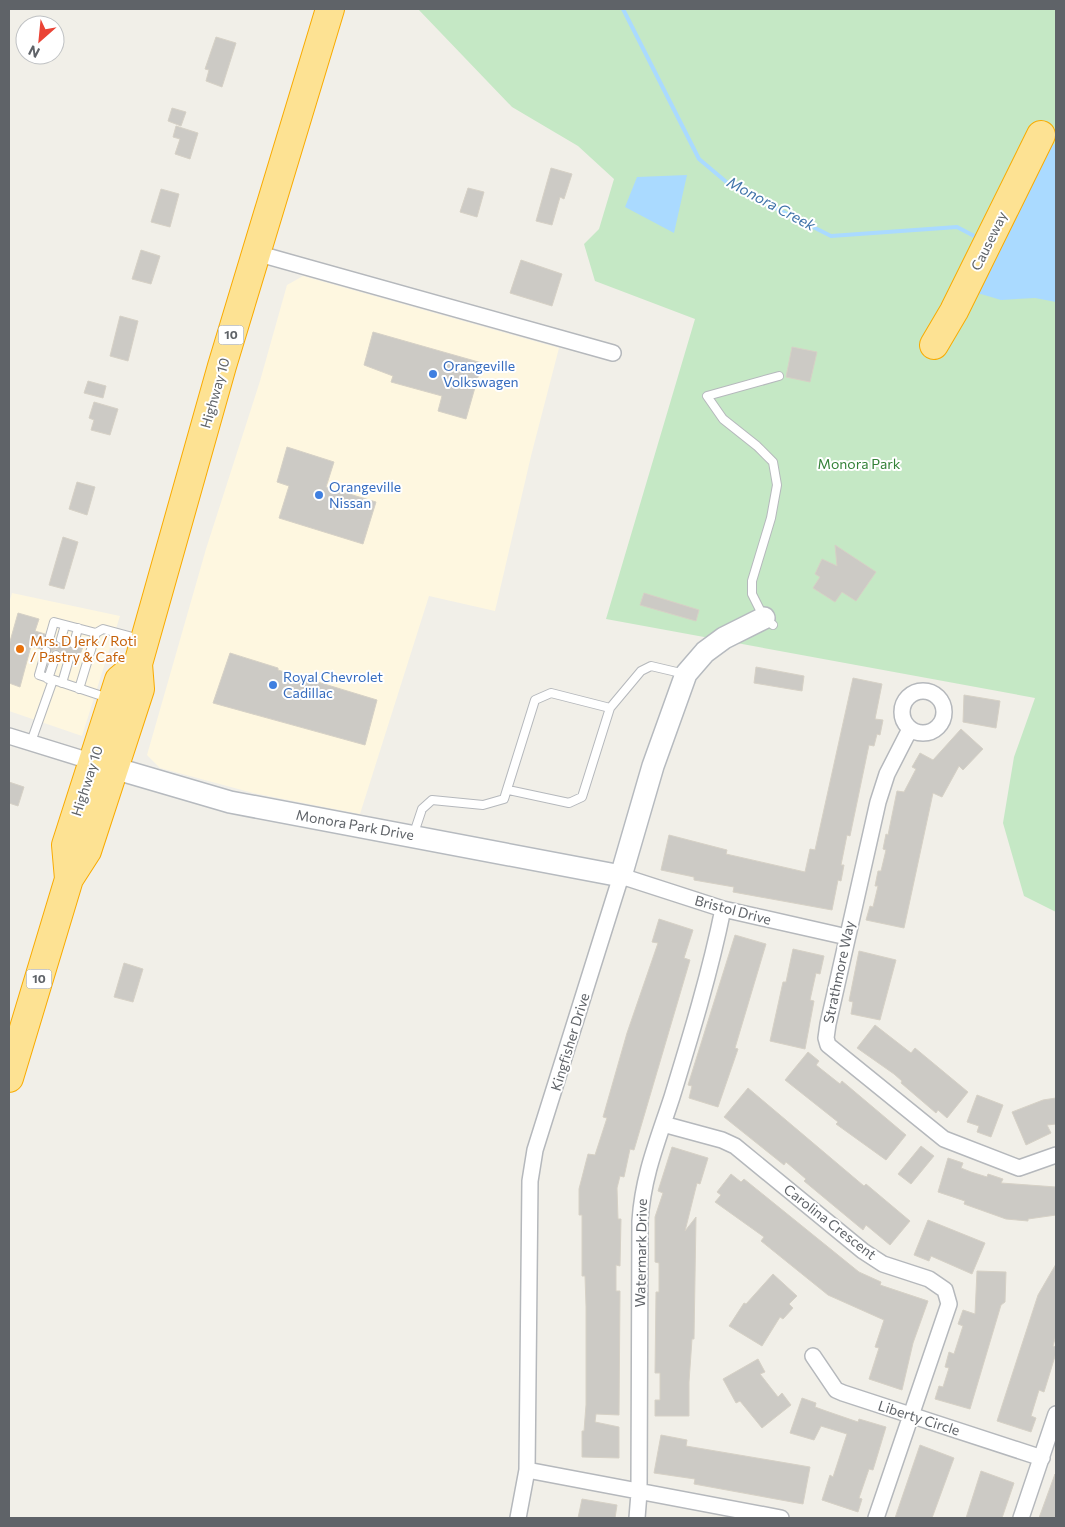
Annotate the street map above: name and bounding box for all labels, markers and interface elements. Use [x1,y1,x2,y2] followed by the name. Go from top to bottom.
[15,15,65,65] north arrow
[25,42,42,62] text: N
[724,172,819,234] water label: Monora Creek
[967,208,1010,273] street label: Causeway
[218,326,244,344] road number: 10
[196,356,233,430] street label: Highway 10
[443,357,519,390] place label: Orangeville Volkswagen
[427,368,439,380] marker: Orangeville Volkswagen
[818,455,901,472] park label: Monora Park
[329,478,401,511] place label: Orangeville Nissan
[313,489,325,501] marker: Orangeville Nissan
[30,632,137,665] place label: Mrs. D Jerk / Roti / Pastry & Cafe
[14,643,26,655] marker: Mrs. D Jerk / Roti / Pastry & Cafe
[283,668,383,701] place label: Royal Chevrolet Cadillac
[267,679,279,691] marker: Royal Chevrolet Cadillac
[67,744,106,818] street label: Highway 10
[295,806,415,843] street label: Monora Park Drive
[693,891,773,928] street label: Bristol Drive
[819,919,858,1025] street label: Strathmore Way
[26,970,52,989] road number: 10
[547,991,593,1093] street label: Kingfisher Drive
[781,1180,880,1263] street label: Carolina Crescent
[631,1198,650,1307] street label: Watermark Drive
[876,1396,962,1439] street label: Liberty Circle

